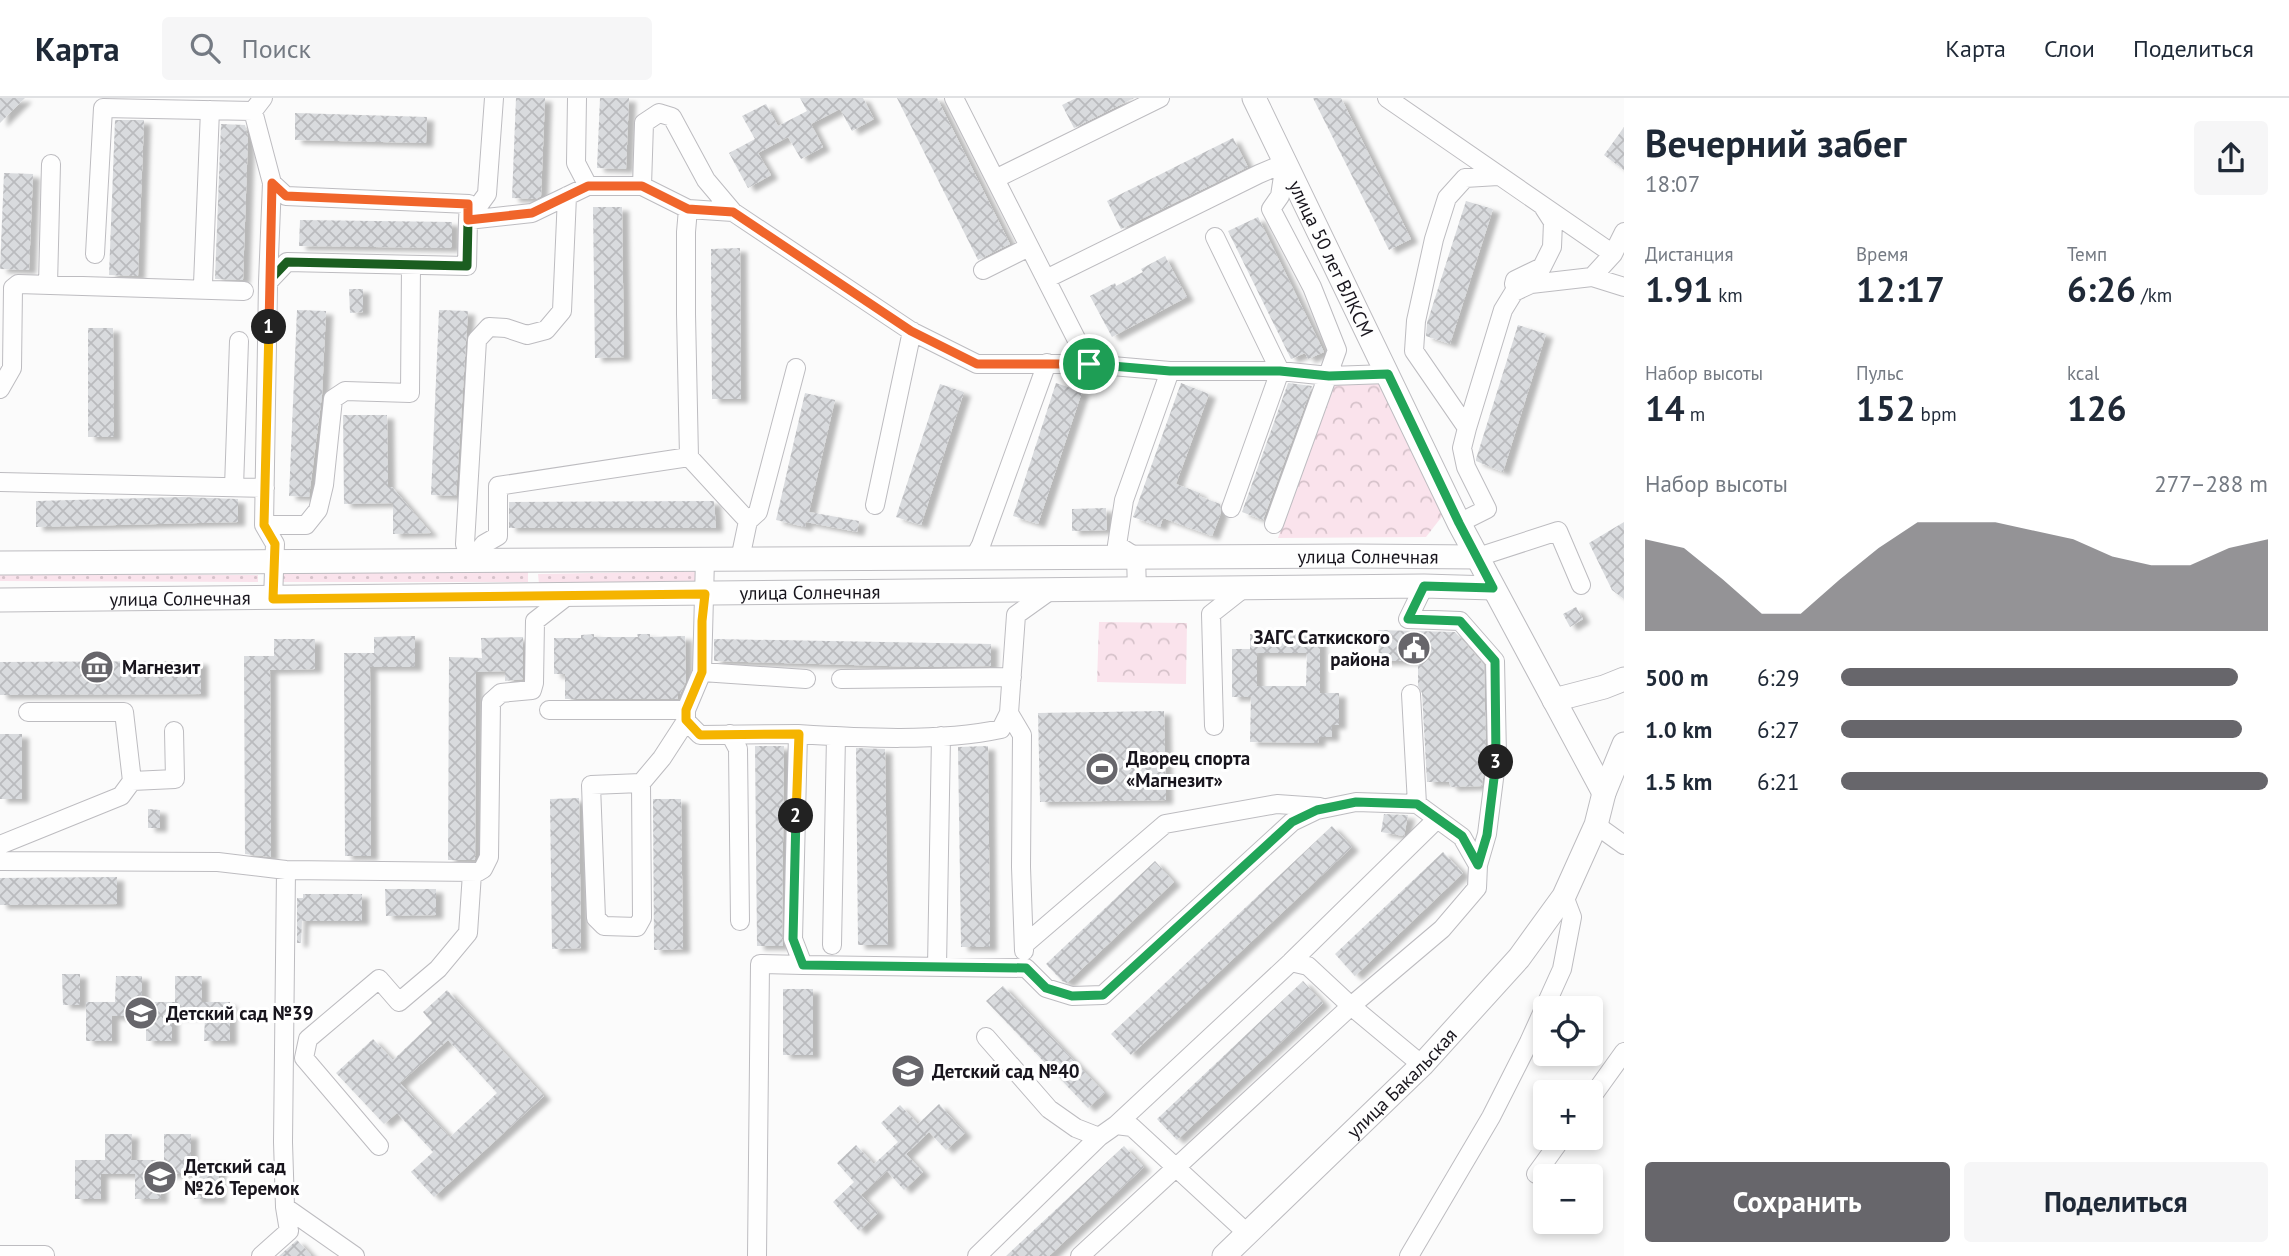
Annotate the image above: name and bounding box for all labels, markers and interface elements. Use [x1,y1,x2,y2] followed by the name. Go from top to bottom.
[162,17,652,80] search box
[35,27,120,70] text: Карта
[186,29,224,67] icon: search
[242,32,311,65] text: Поиск
[1945,33,2006,64] text: Карта
[2044,33,2095,64] text: Слои
[2133,33,2254,64] text: Поделиться
[1645,118,1906,167] text: Вечерний забег
[2194,121,2268,195] button: share
[1645,169,1700,198] text: 18:07
[1283,176,1379,340] street label: улица 50 лет ВЛКСМ
[1645,242,1733,266] text: Дистанция
[1856,242,1908,266] text: Время
[2067,242,2107,266] text: Темп
[1645,266,1713,312] text: 1.91
[1856,266,1945,312] text: 12:17
[2067,266,2136,312] text: 6:26
[1713,283,1743,307] text: km
[2136,283,2172,307] text: /km
[252,310,286,344] pin: 1
[263,314,274,338] text: 1
[1059,334,1119,394] pin
[1070,345,1108,383] icon: arrive
[1645,361,1763,385] text: Набор высоты
[1856,361,1904,385] text: Пульс
[2067,361,2099,385] text: kcal
[1645,385,1685,431] text: 14
[1856,385,1916,431] text: 152
[2067,385,2127,431] text: 126
[1685,402,1705,426] text: m
[1916,402,1957,426] text: bpm
[1645,469,1788,498] text: Набор высоты
[2154,469,2268,498] text: 277–288 m
[1297,544,1439,569] street label: улица Солнечная
[739,579,881,605] street label: улица Солнечная
[109,586,251,611] street label: улица Солнечная
[1253,625,1390,671] place label: ЗАГС Саткиского района
[1395,629,1433,667] public building icon: ЗАГС Саткиского района
[78,648,116,686] museum icon: Магнезит
[122,655,200,679] place label: Магнезит
[1645,663,1708,692] text: 500 m
[1757,663,1800,692] text: 6:29
[1645,715,1712,744] text: 1.0 km
[1757,715,1800,744] text: 6:27
[1478,744,1514,780] pin: 3
[1126,746,1250,792] place label: Дворец спорта «Магнезит»
[1490,749,1501,773] text: 3
[1083,750,1121,788] sports icon: Дворец спорта «Магнезит»
[1645,767,1712,796] text: 1.5 km
[1757,767,1800,796] text: 6:21
[778,798,814,834] pin: 2
[790,803,801,827] text: 2
[122,994,160,1032] school or university icon: Детский сад №39
[1533,996,1603,1234] map controls
[1533,996,1603,1066] button: locate
[166,1001,314,1025] place label: Детский сад №39
[1342,1023,1462,1143] street label: улица Бакальская
[889,1052,927,1090] school or university icon: Детский сад №40
[932,1059,1080,1083] place label: Детский сад №40
[1533,1080,1603,1150] button: +
[184,1154,300,1200] place label: Детский сад №26 Теремок
[141,1158,179,1196] school or university icon: Детский сад №26 Теремок
[1645,1162,1950,1242] button: Сохранить
[1964,1162,2268,1242] button: Поделиться
[1533,1164,1603,1234] button: −

